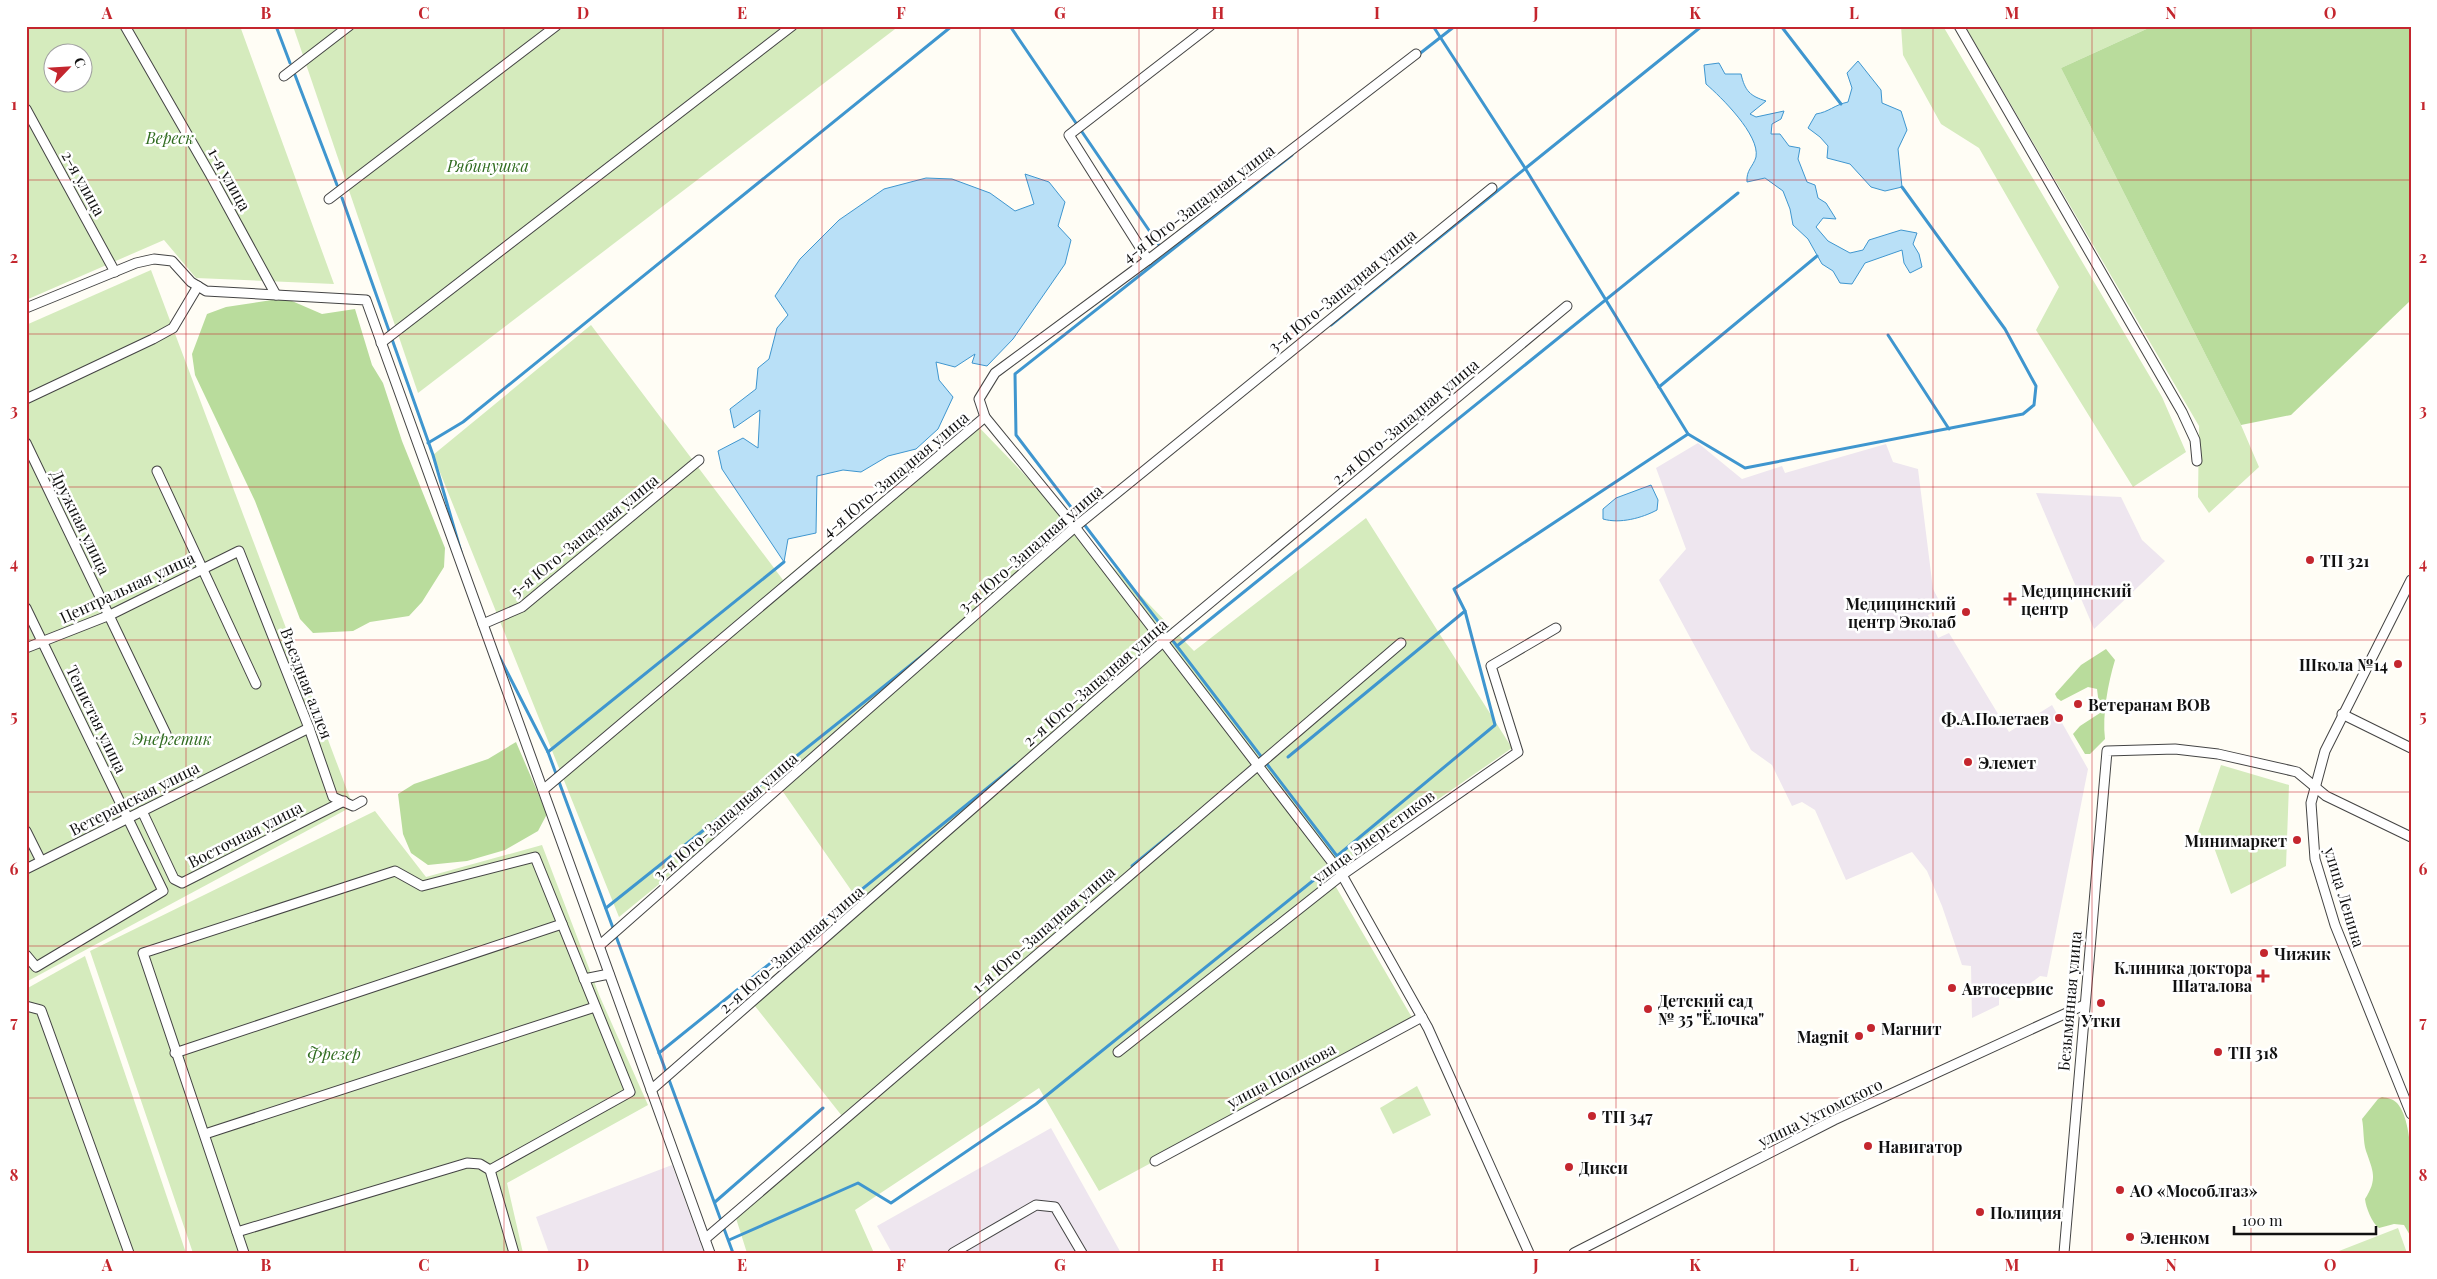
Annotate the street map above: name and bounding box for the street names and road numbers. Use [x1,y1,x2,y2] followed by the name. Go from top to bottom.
[1118,139,1278,267] street label: 4-я Юго-Западная улица
[204,144,256,214] street label: 1-я улица
[57,147,111,219] street label: 2-я улица
[1264,224,1420,356] street label: 3-я Юго-Западная улица
[1327,353,1483,489] street label: 2-я Юго-Западная улица
[817,406,973,542] street label: 4-я Юго-Западная улица
[47,466,115,578] street label: Дружная улица
[506,469,662,601] street label: 5-я Юго-Западная улица
[953,480,1107,616] street label: 3-я Юго-Западная улица
[56,546,198,628] street label: Центральная улица
[1018,613,1172,751] street label: 2-я Юго-Западная улица
[276,624,338,742] street label: Въездная аллея
[62,662,132,776] street label: Тенистая улица
[648,748,802,884] street label: 3-я Юго-Западная улица
[66,756,202,840] street label: Ветеранская улица
[1307,784,1439,888] street label: улица Энергетиков
[184,796,306,872] street label: Восточная улица
[2320,843,2370,950] street label: улица Ленина
[967,861,1119,997] street label: 1-я Юго-Западная улица
[714,880,868,1018] street label: 2-я Юго-Западная улица
[2052,930,2086,1072] street label: Безымянная улица
[1222,1038,1339,1113] street label: улица Поликова
[1753,1073,1886,1152] street label: улица Ухтомского

